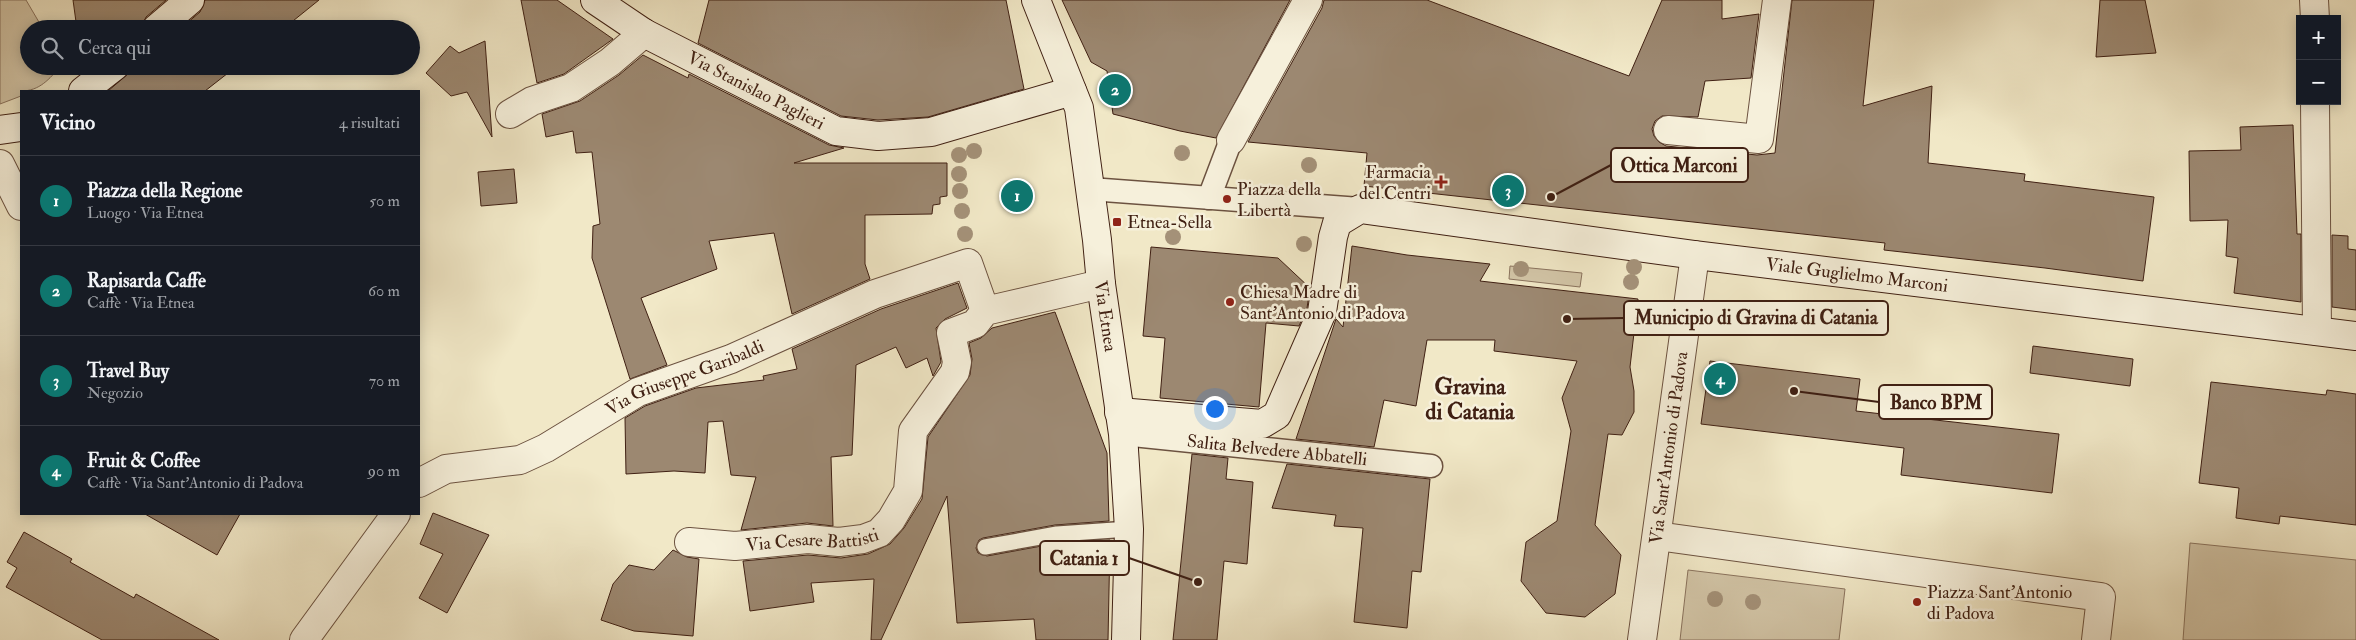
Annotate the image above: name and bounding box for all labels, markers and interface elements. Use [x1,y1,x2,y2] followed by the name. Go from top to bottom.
[2296,15,2341,105] map controls
[2296,15,2341,60] button: +
[20,20,420,75] search box
[38,34,66,62] icon: search
[78,36,151,60] text: Cerca qui
[684,46,829,135] street label: Via Stanislao Paglieri
[2296,60,2341,105] button: −
[1099,71,1131,109] pin: 2
[40,109,95,136] text: Vicino
[339,113,400,133] text: 4 risultati
[1611,148,1748,182] callout: Ottica Marconi
[1621,154,1737,178] text: Ottica Marconi
[1359,161,1432,205] place label: Farmacia del Centri
[1492,172,1524,210] pin: 3
[1435,176,1447,188] marker: Farmacia del Centri
[1001,177,1033,215] pin: 1
[1237,178,1322,222] place label: Piazza della Libertà
[87,179,243,203] text: Piazza della Regione
[53,191,59,211] text: 1
[369,191,400,211] text: 50 m
[1221,193,1233,205] marker: Piazza della Libertà
[87,203,204,223] text: Luogo · Via Etnea
[1127,211,1212,234] place label: Etnea-Sella
[1111,216,1123,228] marker: Etnea-Sella
[1765,252,1950,297] street label: Viale Guglielmo Marconi
[87,269,206,293] text: Rapisarda Caffe
[1089,279,1122,354] street label: Via Etnea
[52,281,60,301] text: 2
[368,281,400,301] text: 60 m
[1240,281,1406,325] place label: Chiesa Madre di Sant'Antonio di Padova
[87,293,195,313] text: Caffè · Via Etnea
[1224,296,1236,308] marker: Chiesa Madre di Sant'Antonio di Padova
[1624,301,1888,335] callout: Municipio di Gravina di Catania
[1633,306,1879,331] text: Municipio di Gravina di Catania
[601,334,768,421] street label: Via Giuseppe Garibaldi
[1644,350,1693,546] street label: Via Sant'Antonio di Padova
[87,359,169,383] text: Travel Buy
[1704,360,1736,398] pin: 4
[53,371,59,391] text: 3
[369,371,400,391] text: 70 m
[1426,373,1515,426] district label: Gravina di Catania
[87,383,143,403] text: Negozio
[1879,385,1992,419] callout: Banco BPM
[1890,391,1983,415] text: Banco BPM
[1202,396,1228,422] your location
[1186,429,1369,471] street label: Salita Belvedere Abbatelli
[87,449,200,473] text: Fruit & Coffee
[52,461,60,481] text: 4
[368,461,400,481] text: 90 m
[87,473,303,493] text: Caffè · Via Sant'Antonio di Padova
[745,523,882,556] street label: Via Cesare Battisti
[1040,541,1129,575] callout: Catania 1
[1049,547,1119,571] text: Catania 1
[1927,581,2073,625] place label: Piazza Sant'Antonio di Padova
[1911,596,1923,608] marker: Piazza Sant'Antonio di Padova

